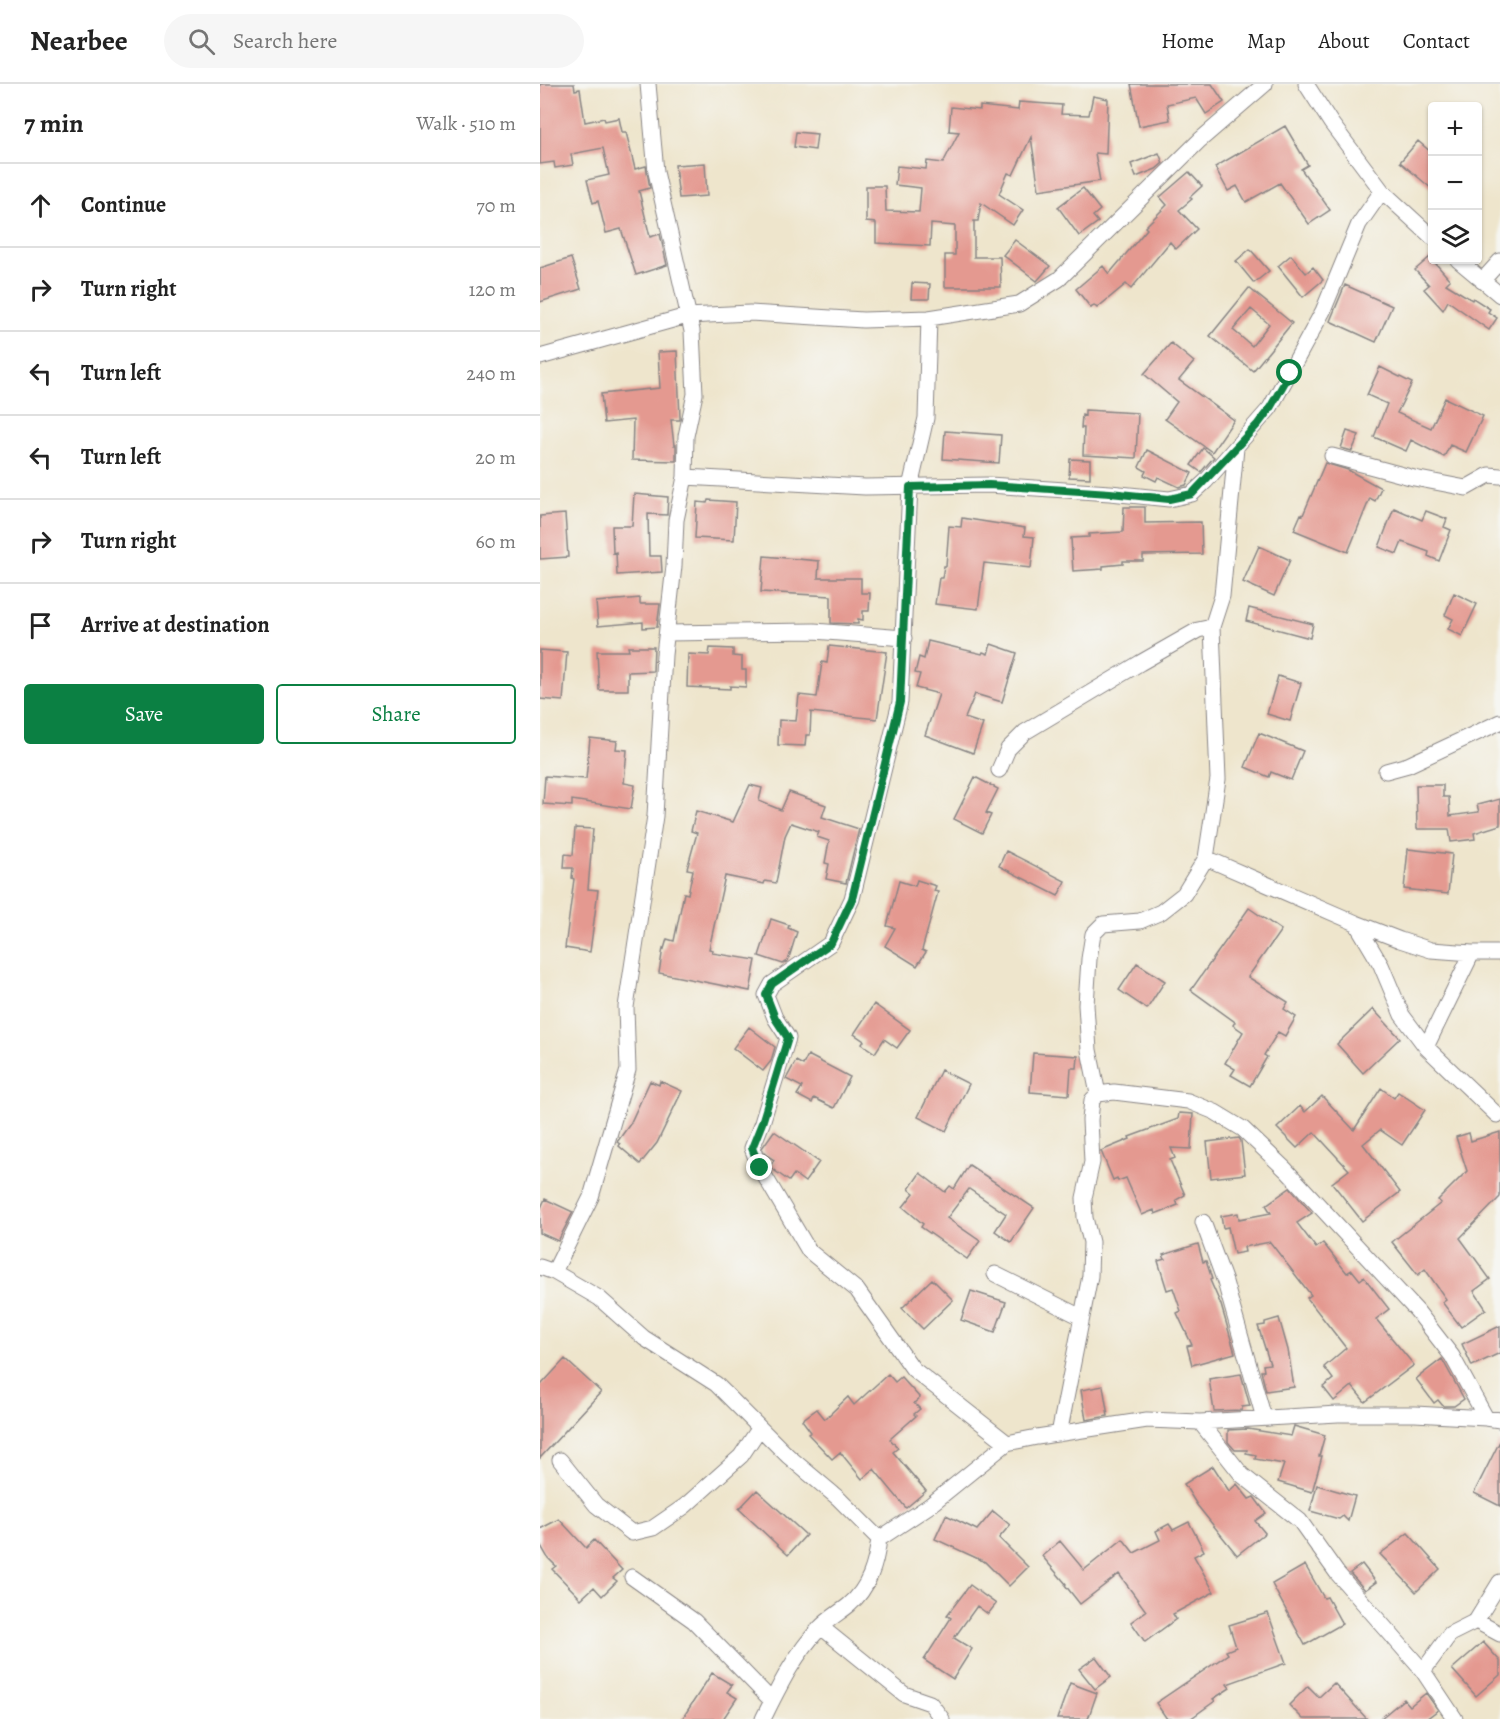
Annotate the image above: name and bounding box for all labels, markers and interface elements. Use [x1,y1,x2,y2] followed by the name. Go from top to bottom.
[164,14,584,68] search box
[30,22,128,60] text: Nearbee
[185,25,218,58] icon: search
[233,26,337,56] text: Search here
[1161,27,1214,55] text: Home
[1247,27,1285,55] text: Map
[1318,27,1370,55] text: About
[1403,27,1470,55] text: Contact
[1428,102,1482,264] map controls
[1428,102,1482,156] button: +
[24,106,84,141] text: 7 min
[416,110,516,137] text: Walk · 510 m
[1428,156,1482,210] button: −
[24,189,57,222] icon: ahead
[81,190,166,220] text: Continue
[476,192,516,219] text: 70 m
[1428,210,1482,264] button: layers
[24,273,57,306] icon: right
[81,274,177,304] text: Turn right
[468,276,516,303] text: 120 m
[24,357,57,390] icon: left
[81,358,161,388] text: Turn left
[1276,359,1302,385] route start
[466,360,516,387] text: 240 m
[24,441,57,474] icon: left
[81,442,161,472] text: Turn left
[475,444,516,471] text: 20 m
[24,525,57,558] icon: right
[81,526,177,556] text: Turn right
[476,528,516,555] text: 60 m
[24,609,57,642] icon: arrive
[81,610,270,640] text: Arrive at destination
[24,684,264,744] button: Save
[276,684,516,744] button: Share
[746,1154,772,1180] route end

